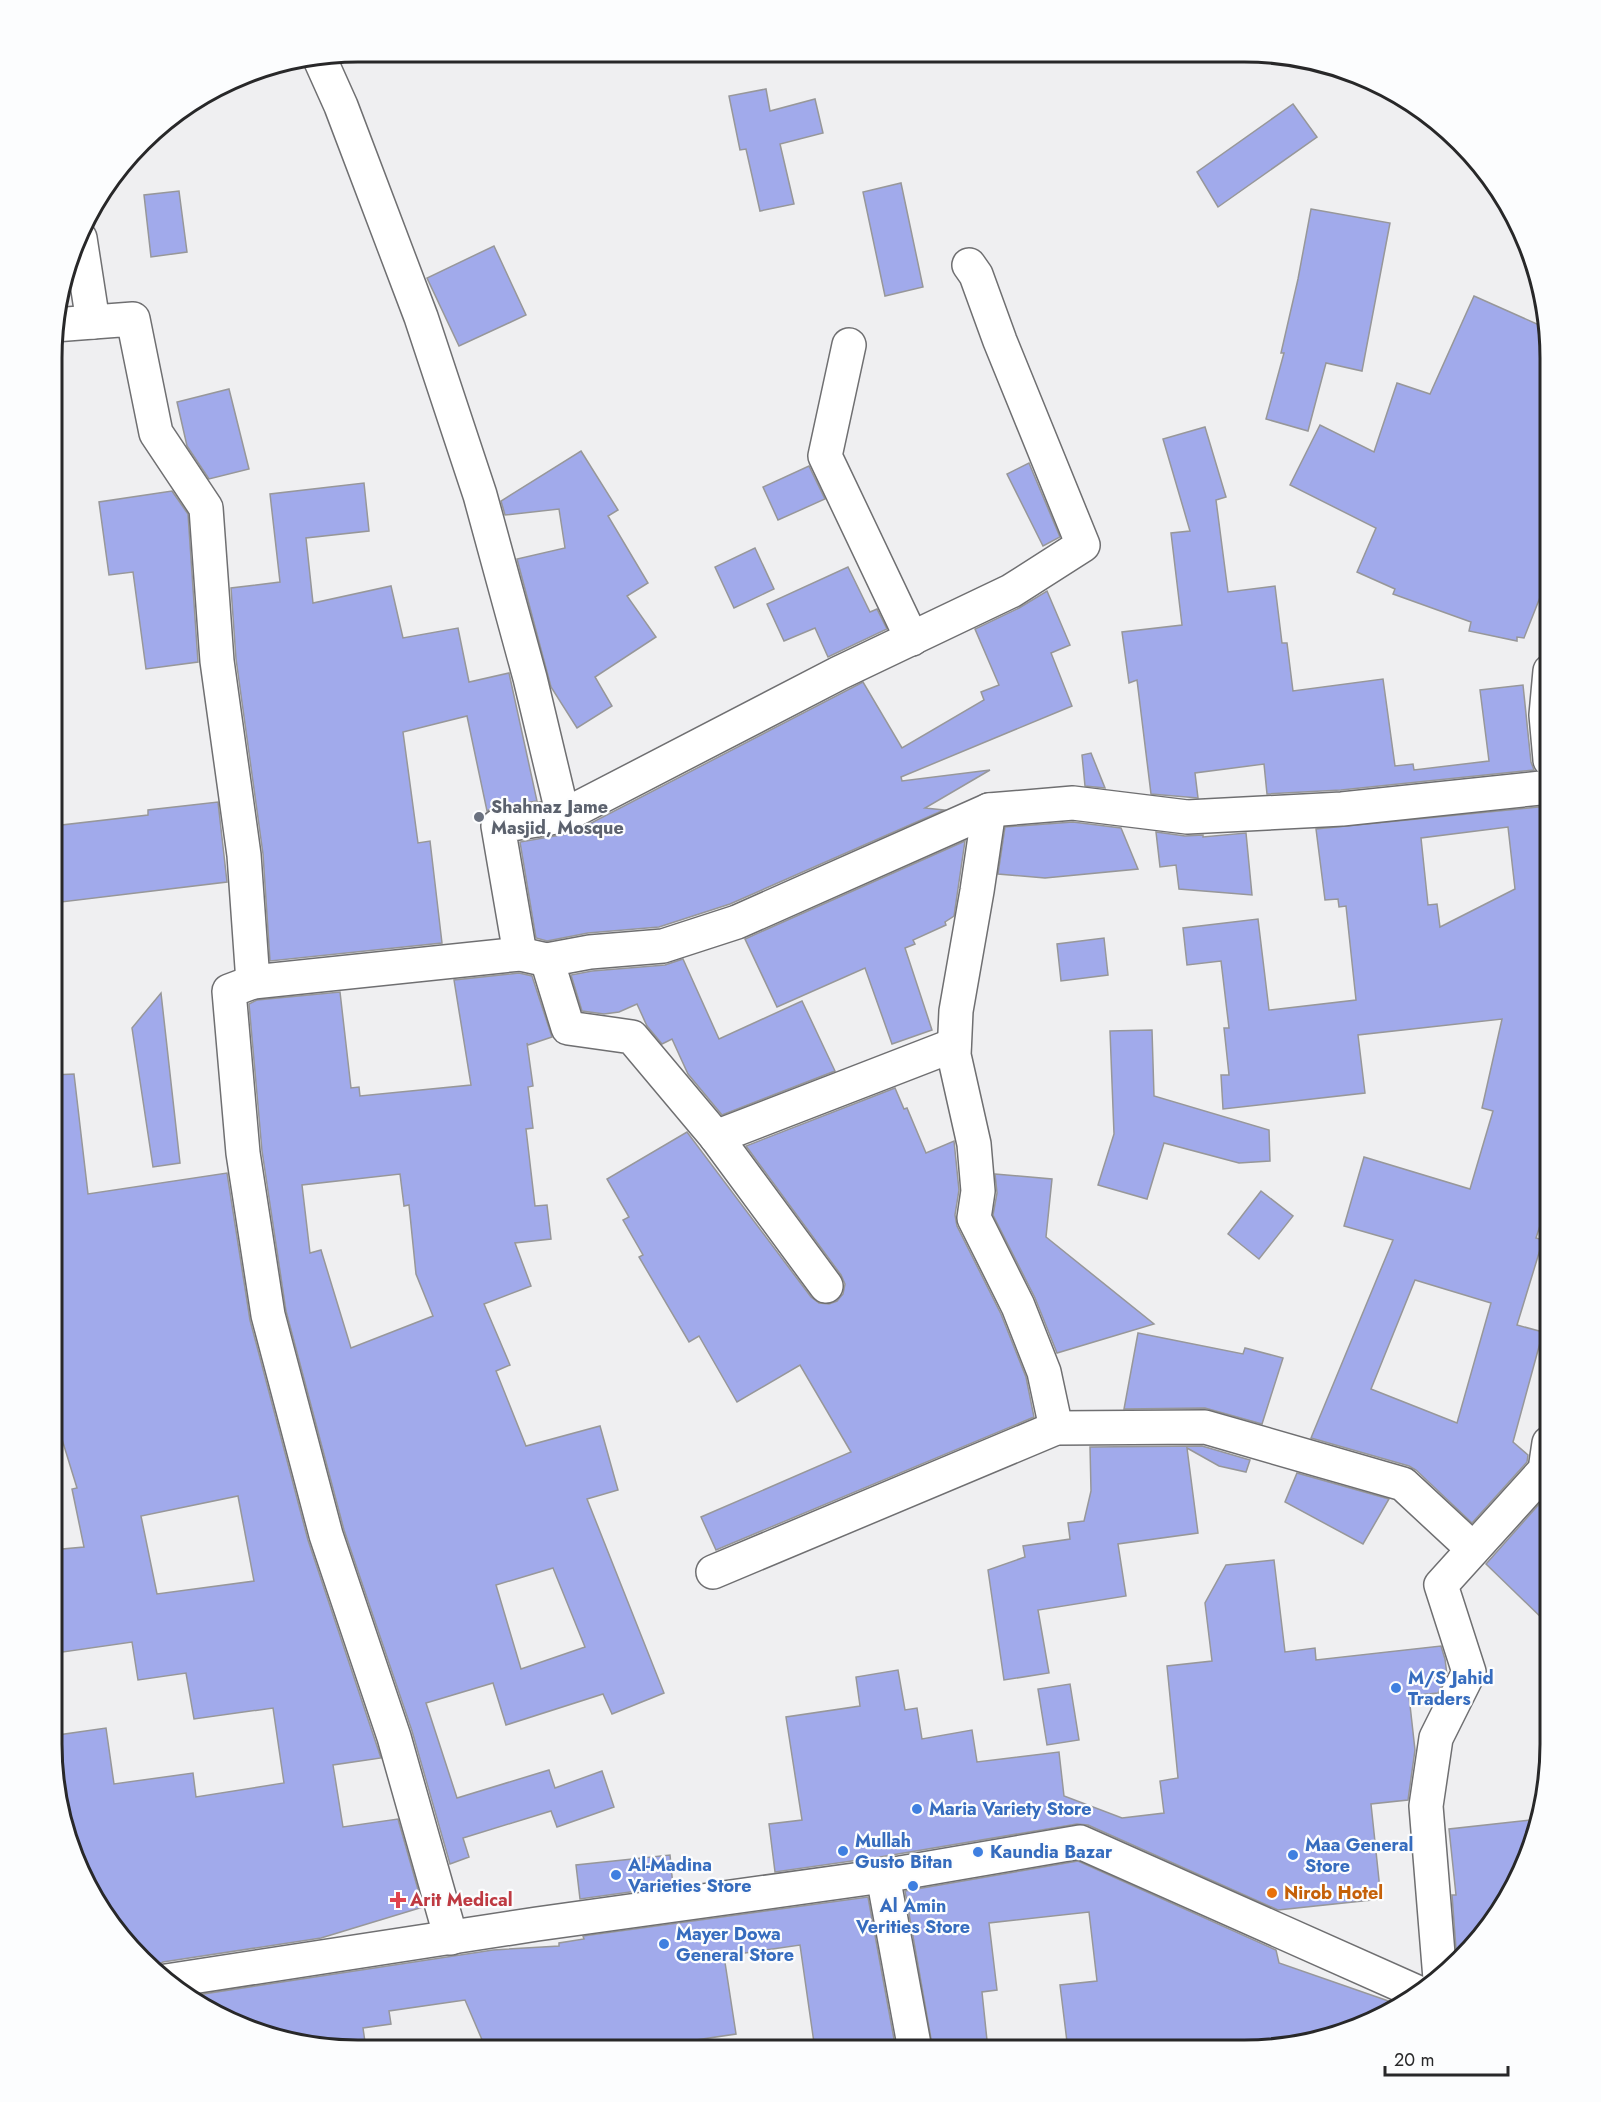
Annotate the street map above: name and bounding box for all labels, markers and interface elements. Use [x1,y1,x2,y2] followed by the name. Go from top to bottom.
[491,794,624,841] place label: Shahnaz Jame Masjid, Mosque
[472,810,486,824] marker: Shahnaz Jame Masjid, Mosque
[1408,1665,1494,1712] place label: M/S Jahid Traders
[1389,1681,1403,1695] marker: M/S Jahid Traders
[929,1796,1092,1822] place label: Maria Variety Store
[910,1802,924,1816] marker: Maria Variety Store
[855,1828,953,1875] place label: Mullah Gusto Bitan
[1305,1832,1413,1879] place label: Maa General Store
[990,1839,1113,1865] place label: Kaundia Bazar
[836,1844,850,1858] marker: Mullah Gusto Bitan
[971,1845,985,1859] marker: Kaundia Bazar
[1286,1848,1300,1862] marker: Maa General Store
[627,1852,751,1899] place label: Al-Madina Varieties Store
[609,1868,623,1882] marker: Al-Madina Varieties Store
[906,1879,920,1893] marker: Al Amin Verities Store
[1284,1880,1383,1906] place label: Nirob Hotel
[1265,1886,1279,1900] marker: Nirob Hotel
[409,1887,513,1913] place label: Arit Medical
[391,1893,405,1907] marker: Arit Medical
[855,1893,970,1940] place label: Al Amin Verities Store
[676,1921,794,1968] place label: Mayer Dowa General Store
[657,1937,671,1951] marker: Mayer Dowa General Store
[1385,2039,1508,2077] scale bar
[1394,2047,1434,2073] text: 20 m

